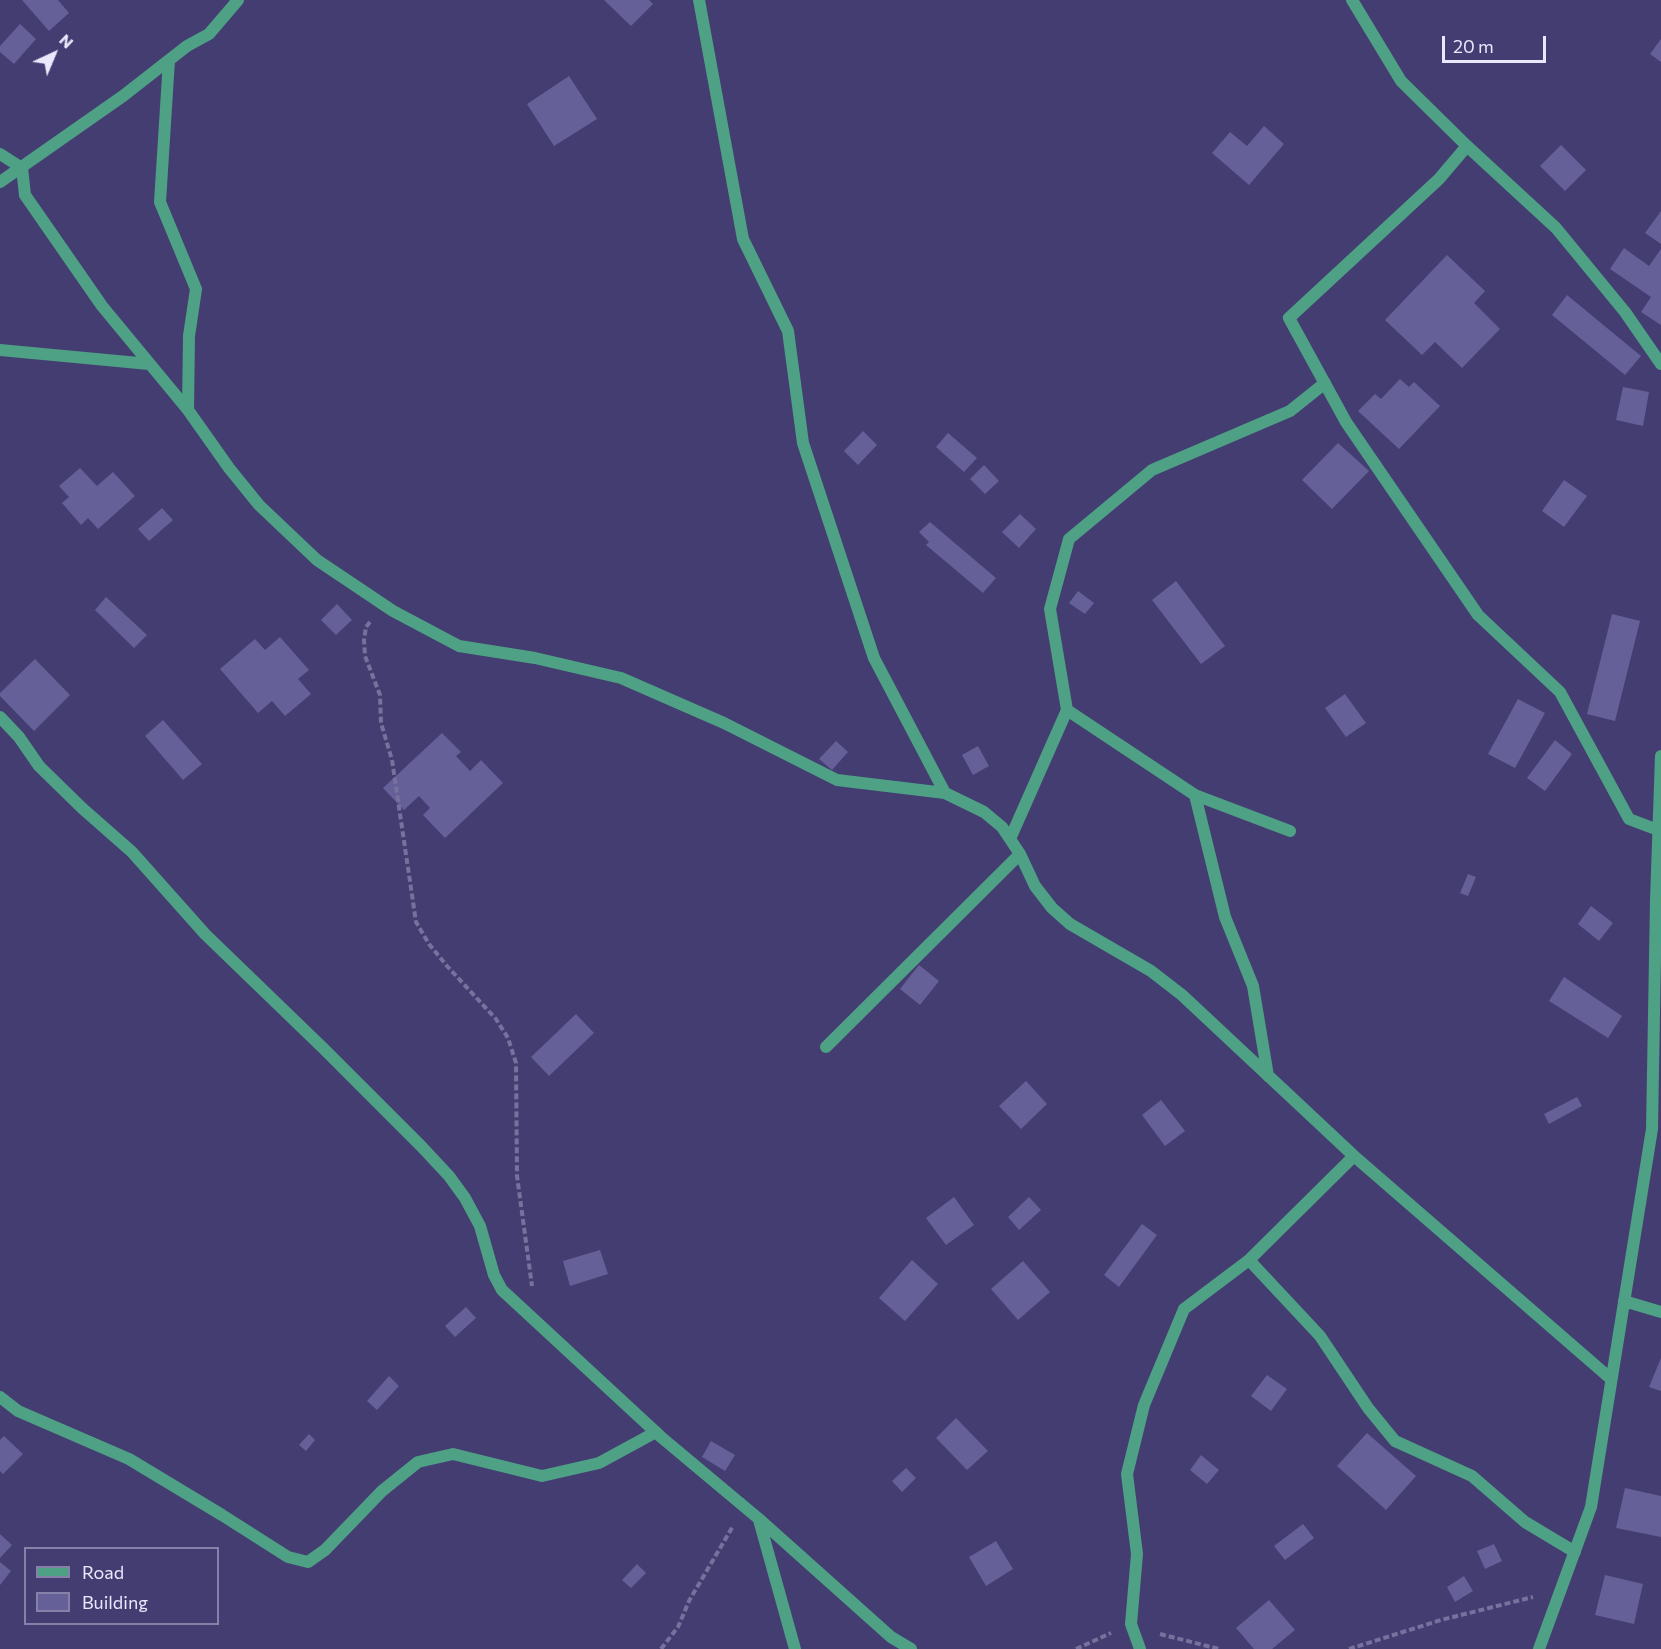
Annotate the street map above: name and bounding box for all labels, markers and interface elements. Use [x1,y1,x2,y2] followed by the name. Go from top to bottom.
[24,24,84,84] north arrow
[1445,24,1548,62] scale bar
[56,30,78,52] text: N
[1453,35,1494,57] text: 20 m
[24,1547,219,1625] legend
[82,1561,124,1583] text: Road
[82,1591,148,1613] text: Building

